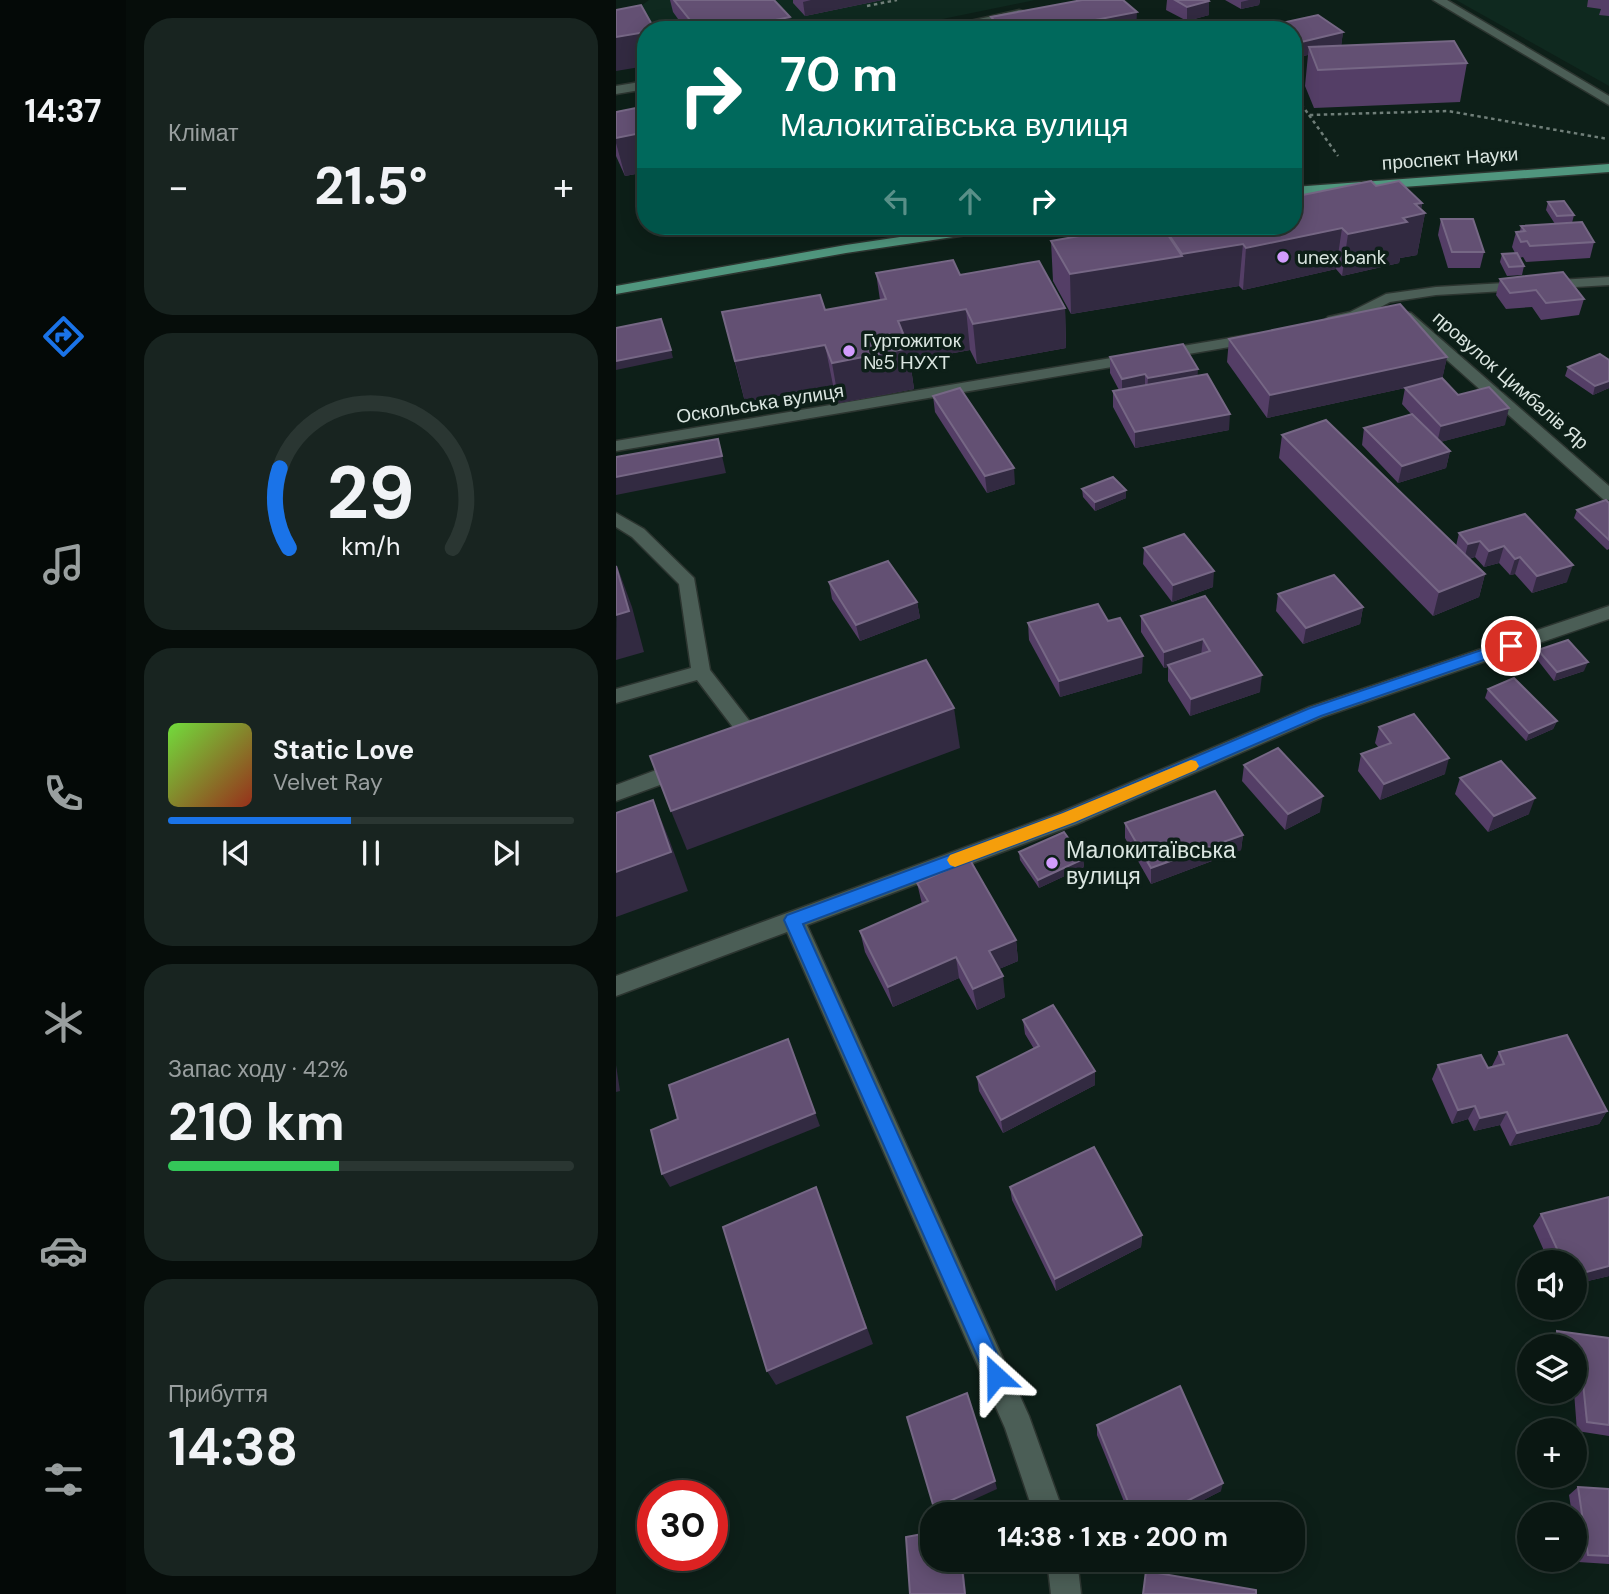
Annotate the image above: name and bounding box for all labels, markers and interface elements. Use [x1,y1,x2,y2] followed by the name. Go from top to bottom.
[780,42,898,106] text: 70 m
[665,49,756,140] icon: right
[25,90,101,132] text: 14:37
[780,104,1129,146] text: Малокитаївська вулиця
[168,118,239,148] text: Клімат
[1381,141,1519,176] street label: проспект Науки
[314,152,428,220] text: 21.5°
[168,162,189,212] text: −
[553,162,574,212] text: +
[878,182,916,220] icon: left
[951,182,989,220] icon: ahead
[1024,182,1062,220] icon: right
[1297,245,1387,270] place label: unex bank
[1275,249,1291,265] marker: unex bank
[1427,306,1594,455] street label: провулок Цимбалів Яр
[39,312,88,361] icon: directions
[863,328,962,375] place label: Гуртожиток №5 НУХТ
[841,343,857,359] marker: Гуртожиток №5 НУХТ
[675,378,846,429] street label: Оскольська вулиця
[327,446,415,541] text: 29
[341,530,401,563] text: km/h
[39,540,88,589] icon: music
[1481,616,1541,676] pin
[1492,627,1530,665] icon: arrive
[273,733,414,767] text: Static Love
[273,767,383,797] text: Velvet Ray
[39,769,88,818] icon: phone
[217,834,255,872] icon: previous
[352,834,390,872] icon: pause
[487,834,525,872] icon: next
[1066,835,1236,891] place label: Малокитаївська вулиця
[1044,855,1060,871] marker: Малокитаївська вулиця
[39,998,88,1047] icon: climate
[168,1054,348,1084] text: Запас ходу · 42%
[168,1088,345,1156] text: 210 km
[39,1226,88,1275] icon: car
[1517,1250,1587,1572] map controls
[1517,1250,1587,1320] button: sound
[1517,1334,1587,1404] button: layers
[959,1339,1033,1413] position arrow
[168,1379,268,1409] text: Прибуття
[168,1413,298,1481] text: 14:38
[1517,1418,1587,1488] button: +
[39,1455,88,1504] icon: filters
[637,1480,728,1571] speed limit sign: 30
[1517,1502,1587,1572] button: −
[997,1520,1228,1554] text: 14:38 · 1 хв · 200 m

